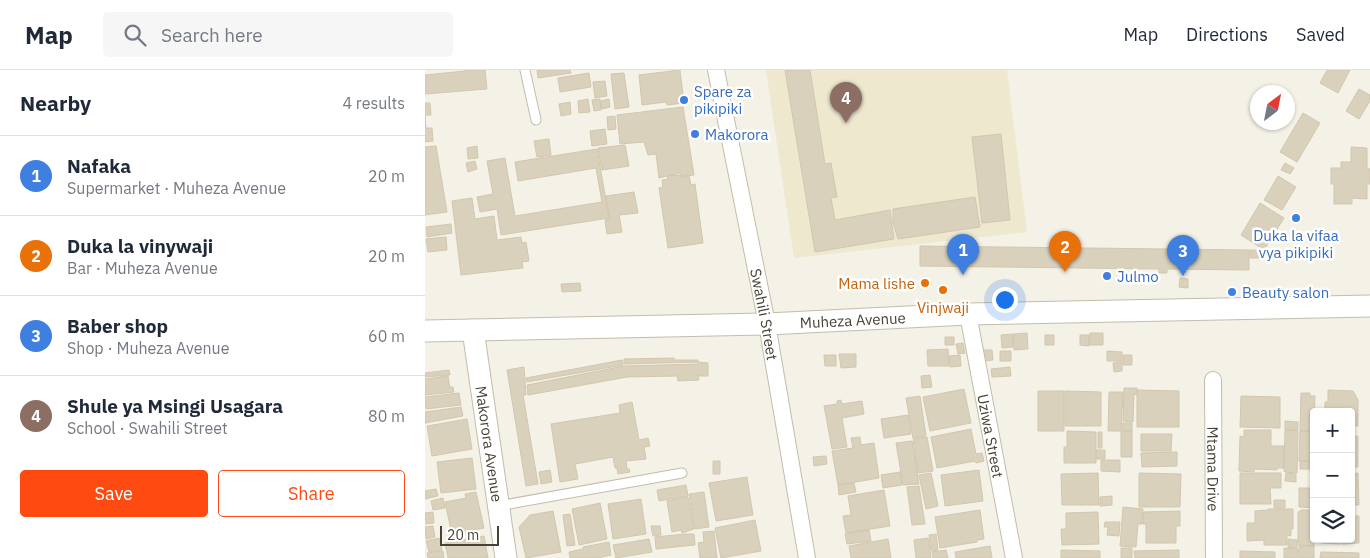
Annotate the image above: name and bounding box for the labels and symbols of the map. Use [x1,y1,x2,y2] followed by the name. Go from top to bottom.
[694,82,752,118] place label: Spare za pikipiki
[830,82,862,123] pin: 4
[1250,85,1295,130] north arrow
[678,94,690,106] marker: Spare za pikipiki
[705,125,769,144] place label: Makorora
[689,128,701,140] marker: Makorora
[1290,212,1302,224] marker: Duka la vifaa vya pikipiki
[1253,226,1339,262] place label: Duka la vifaa vya pikipiki
[1049,231,1081,272] pin: 2
[947,234,979,275] pin: 1
[1167,235,1199,276] pin: 3
[747,267,783,362] street label: Swahili Street
[1117,267,1159,286] place label: Julmo
[1101,270,1113,282] marker: Julmo
[838,274,915,293] place label: Mama lishe
[919,277,931,289] marker: Mama lishe
[1242,283,1329,302] place label: Beauty salon
[937,284,949,296] marker: Vinjwaji
[1226,286,1238,298] marker: Beauty salon
[992,287,1018,313] your location
[917,298,969,317] place label: Vinjwaji
[799,308,906,332] street label: Muheza Avenue
[472,384,507,503] street label: Makorora Avenue
[974,392,1008,479] street label: Uziwa Street
[1204,426,1223,512] street label: Mtama Drive
[440,523,499,546] scale bar

